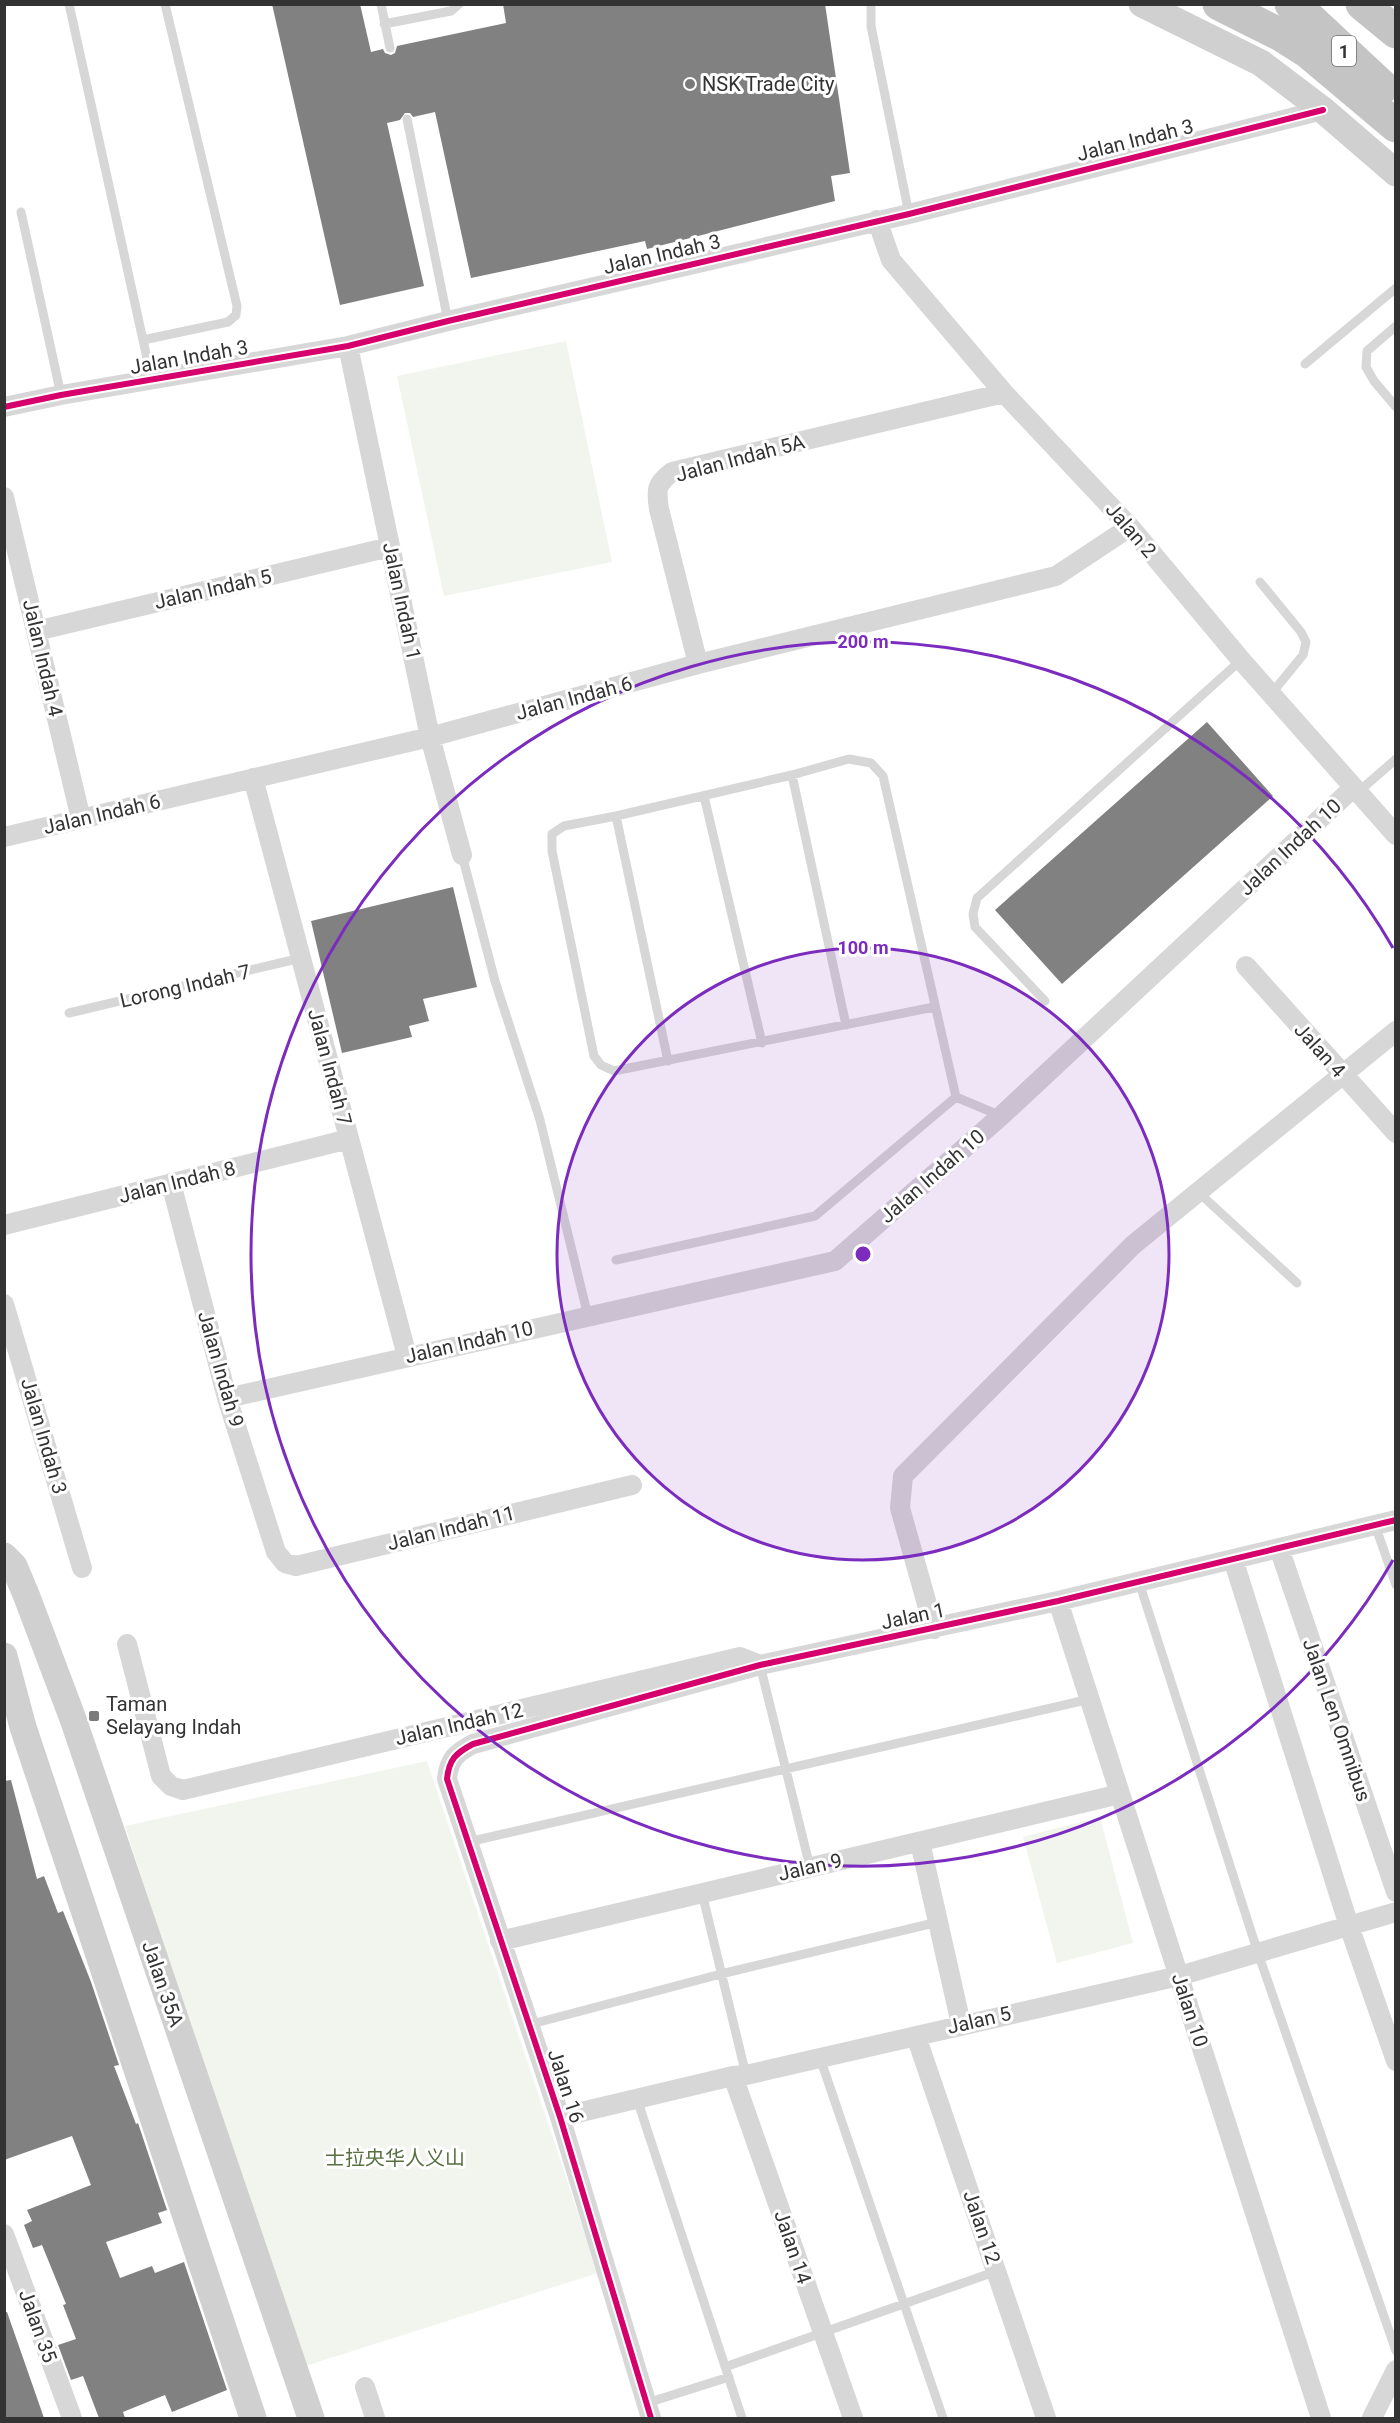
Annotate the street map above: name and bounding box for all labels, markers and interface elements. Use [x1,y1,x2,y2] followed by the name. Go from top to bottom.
[1332,36,1356,66] road number: 1
[702,72,835,96] place label: NSK Trade City
[683,77,697,91] marker: NSK Trade City
[1074,114,1196,166] street label: Jalan Indah 3
[601,229,723,279] street label: Jalan Indah 3
[128,335,250,379] street label: Jalan Indah 3
[673,429,807,487] street label: Jalan Indah 5A
[1101,498,1161,562] street label: Jalan 2
[378,540,426,662] street label: Jalan Indah 1
[152,564,274,614] street label: Jalan Indah 5
[18,597,68,719] street label: Jalan Indah 4
[837,631,889,652] text: 200 m
[513,671,635,725] street label: Jalan Indah 6
[41,789,163,839] street label: Jalan Indah 6
[1234,794,1346,900] street label: Jalan Indah 10
[837,937,889,958] text: 100 m
[117,959,253,1013] street label: Lorong Indah 7
[303,1006,357,1128] street label: Jalan Indah 7
[1289,1018,1351,1082] street label: Jalan 4
[875,1124,989,1228] street label: Jalan Indah 10
[116,1156,238,1208] street label: Jalan Indah 8
[853,1244,873,1264] centre of rings
[193,1308,249,1430] street label: Jalan Indah 9
[403,1316,535,1368] street label: Jalan Indah 10
[16,1375,72,1497] street label: Jalan Indah 3
[385,1501,517,1555] street label: Jalan Indah 11
[879,1598,947,1634] street label: Jalan 1
[1298,1635,1376,1805] street label: Jalan Len Omnibus
[106,1692,241,1739] place label: Taman Selayang Indah
[393,1698,525,1750] street label: Jalan Indah 12
[87,1709,101,1723] marker: Taman Selayang Indah
[776,1848,844,1886] street label: Jalan 9
[137,1938,189,2030] street label: Jalan 35A
[1167,1970,1213,2050] street label: Jalan 10
[945,2001,1013,2039] street label: Jalan 5
[543,2046,589,2126] street label: Jalan 16
[325,2146,465,2170] park label: 士拉央华人义山
[958,2187,1006,2267] street label: Jalan 12
[769,2207,817,2287] street label: Jalan 14
[14,2286,62,2366] street label: Jalan 35

